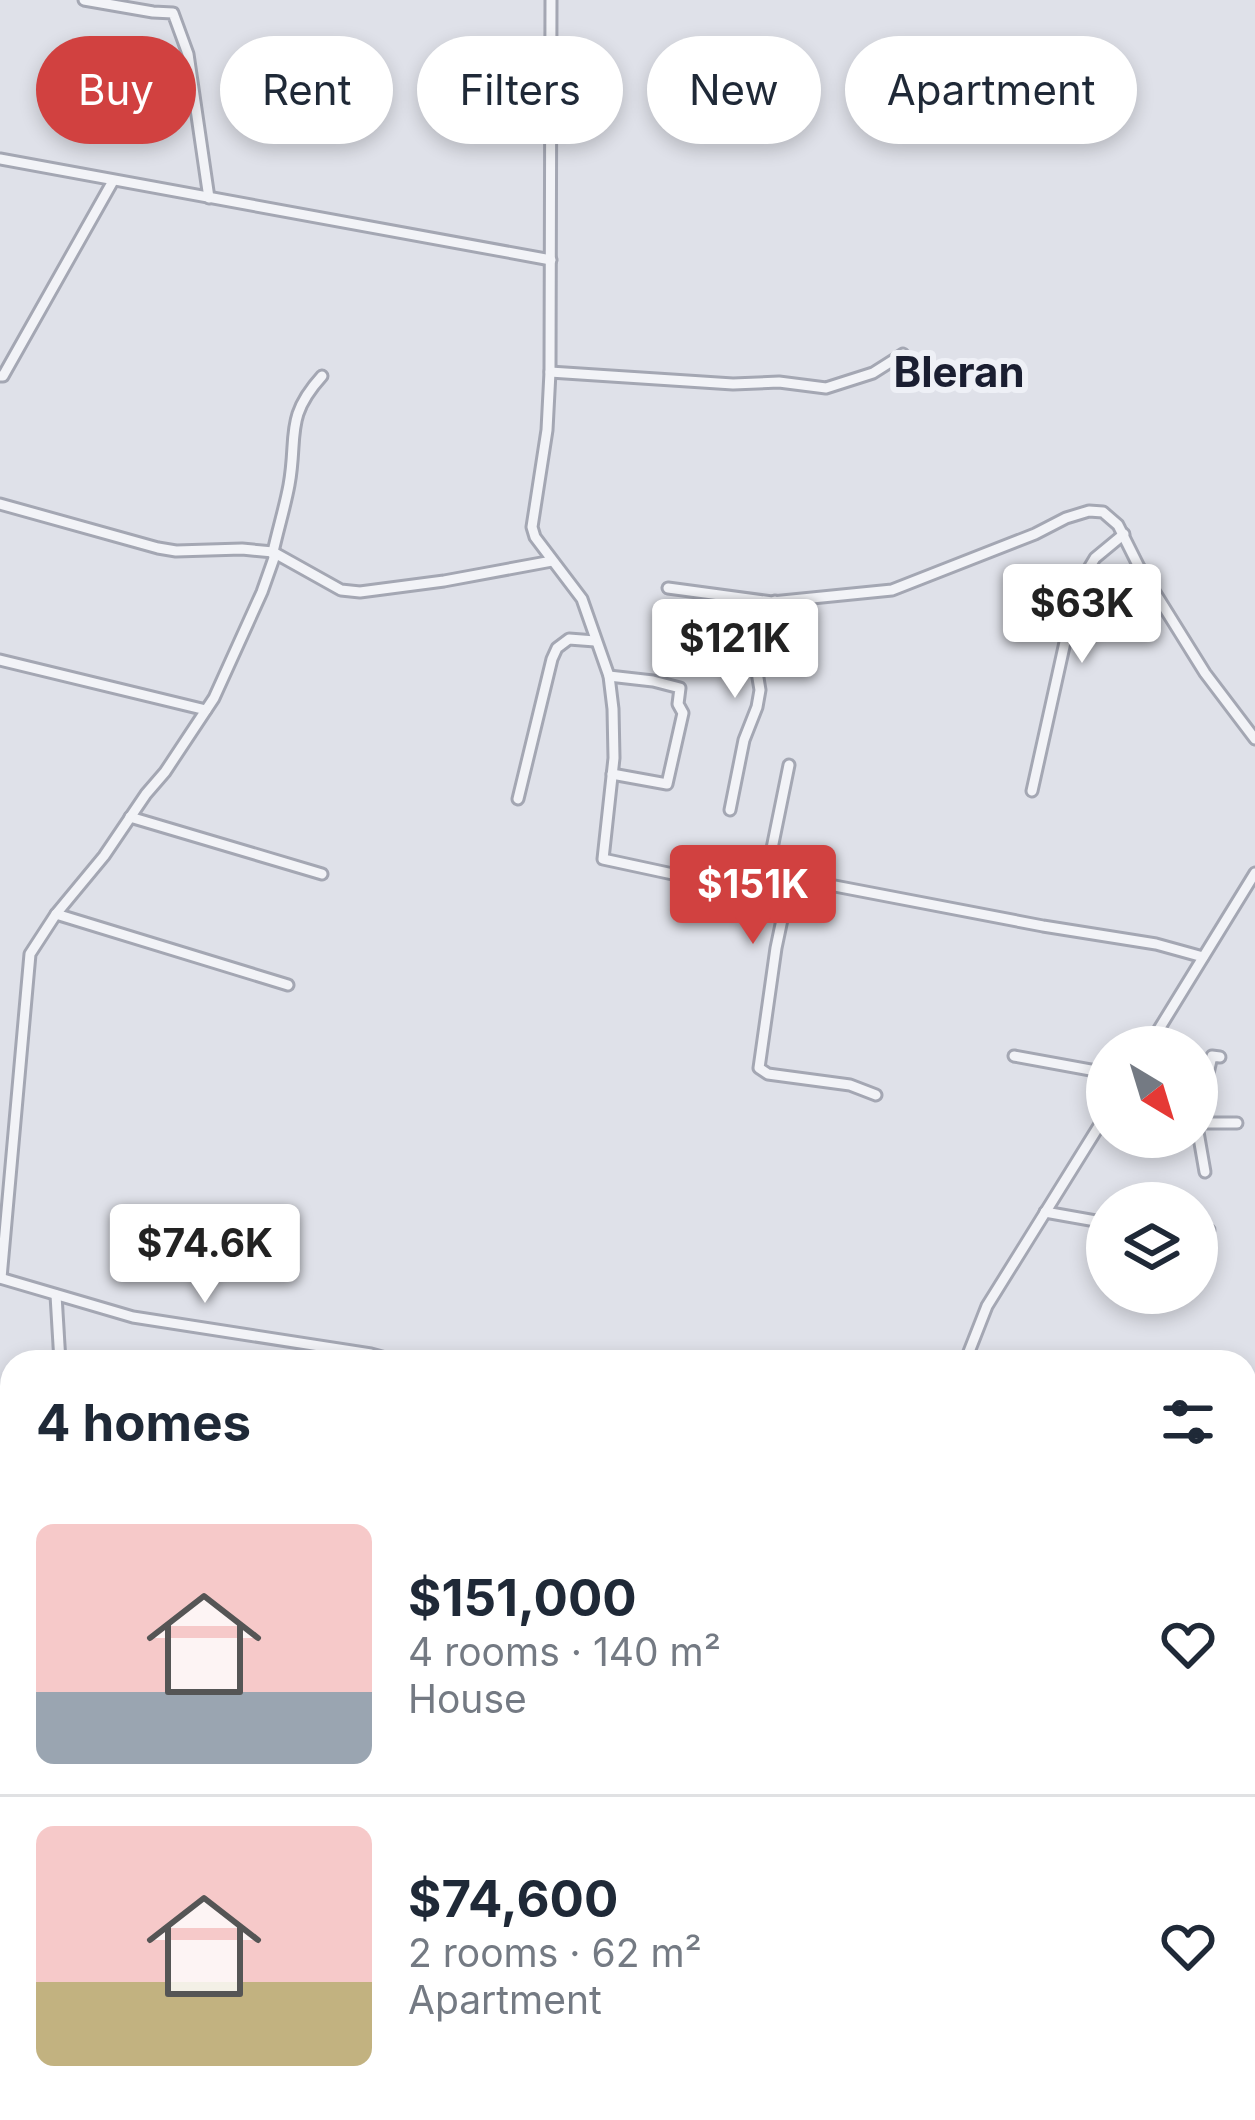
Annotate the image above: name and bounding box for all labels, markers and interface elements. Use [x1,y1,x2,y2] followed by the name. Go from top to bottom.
[36,36,196,144] chip: Buy
[220,36,393,144] chip: Rent
[417,36,623,144] chip: Filters
[647,36,821,144] chip: New
[845,36,1137,144] chip: Apartment
[893,346,1025,397] district label: Bleran
[1011,564,1153,666] pin: $63K
[1030,579,1134,626] text: $63K
[651,599,819,701] pin: $121K
[679,614,791,661] text: $121K
[669,845,837,947] pin: $151K
[697,860,809,907] text: $151K
[1086,1026,1218,1158] north arrow
[1086,1026,1218,1314] map controls
[1086,1182,1218,1314] button: layers
[107,1204,303,1306] pin: $74.6K
[137,1219,273,1266] text: $74.6K
[1155,1389,1221,1455] icon: filters
[36,1392,251,1453] text: 4 homes
[408,1567,637,1628] text: $151,000
[132,1572,276,1716] icon: home
[1155,1611,1221,1677] icon: heart
[408,1628,721,1675] text: 4 rooms · 140 m²
[408,1675,527,1722] text: House
[408,1868,618,1929] text: $74,600
[132,1874,276,2018] icon: home
[1155,1913,1221,1979] icon: heart
[408,1929,702,1976] text: 2 rooms · 62 m²
[408,1976,602,2023] text: Apartment

